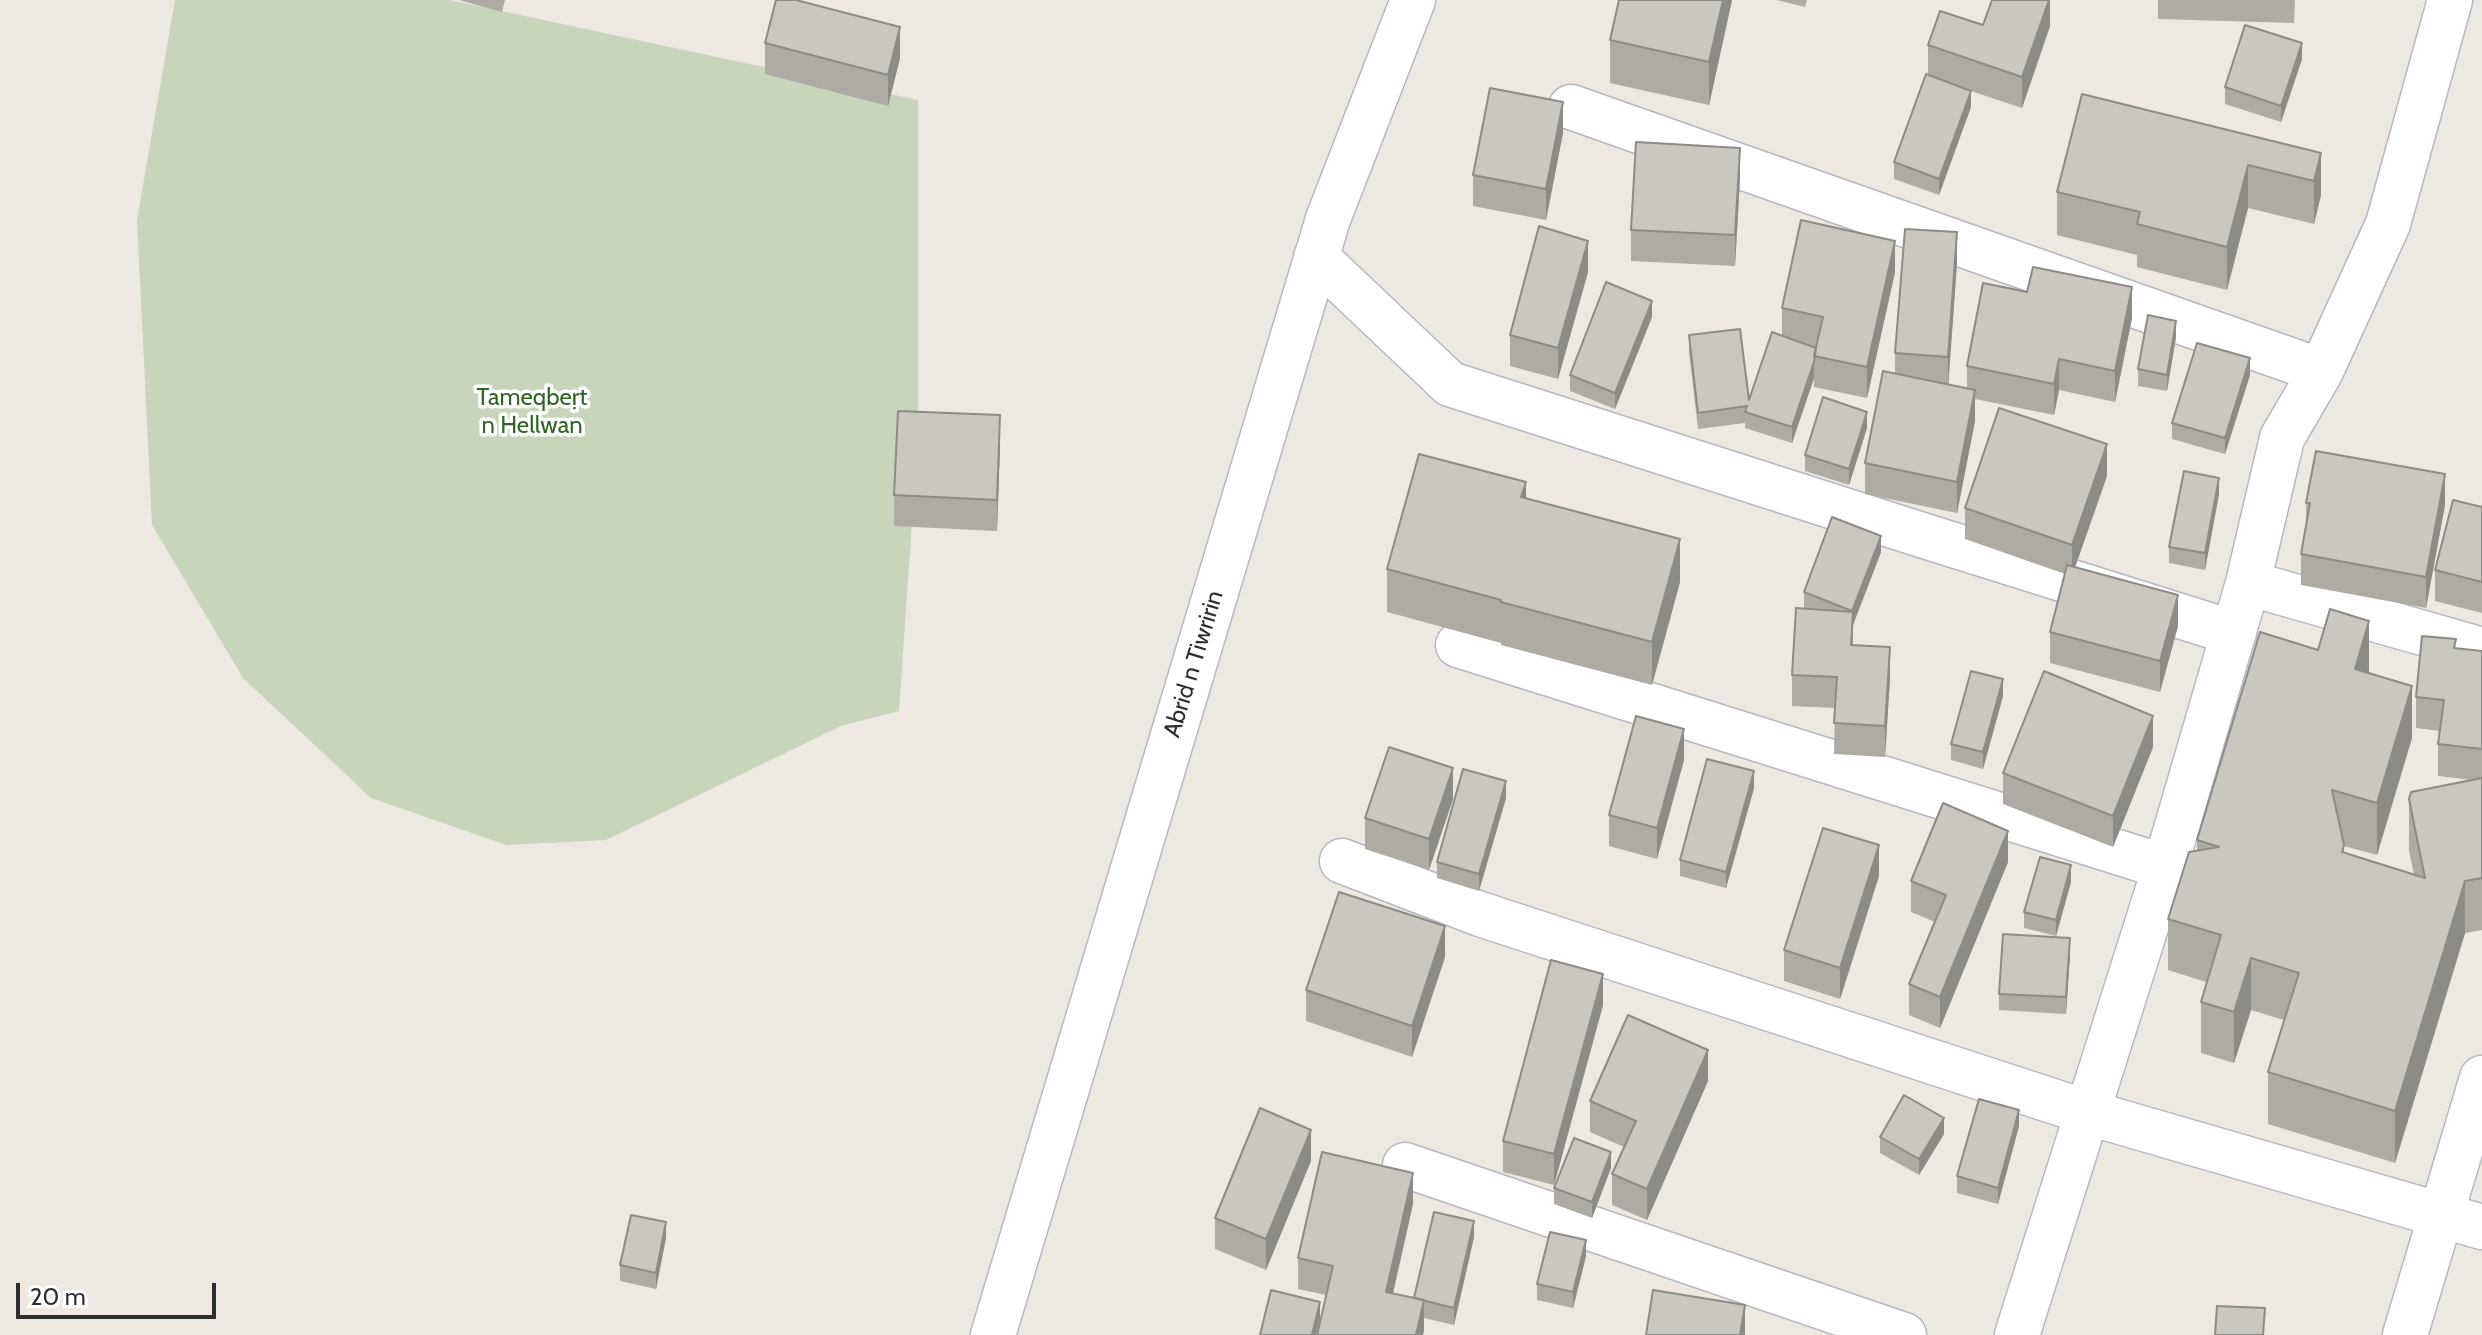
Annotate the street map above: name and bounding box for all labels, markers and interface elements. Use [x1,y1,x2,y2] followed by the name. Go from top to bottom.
[477,384,587,440] park label: Tameqbeṛt n Hellwan
[1158,587,1230,741] street label: Abrid n Tiwririn
[20,1267,220,1317] scale bar
[30,1282,86,1311] text: 20 m

